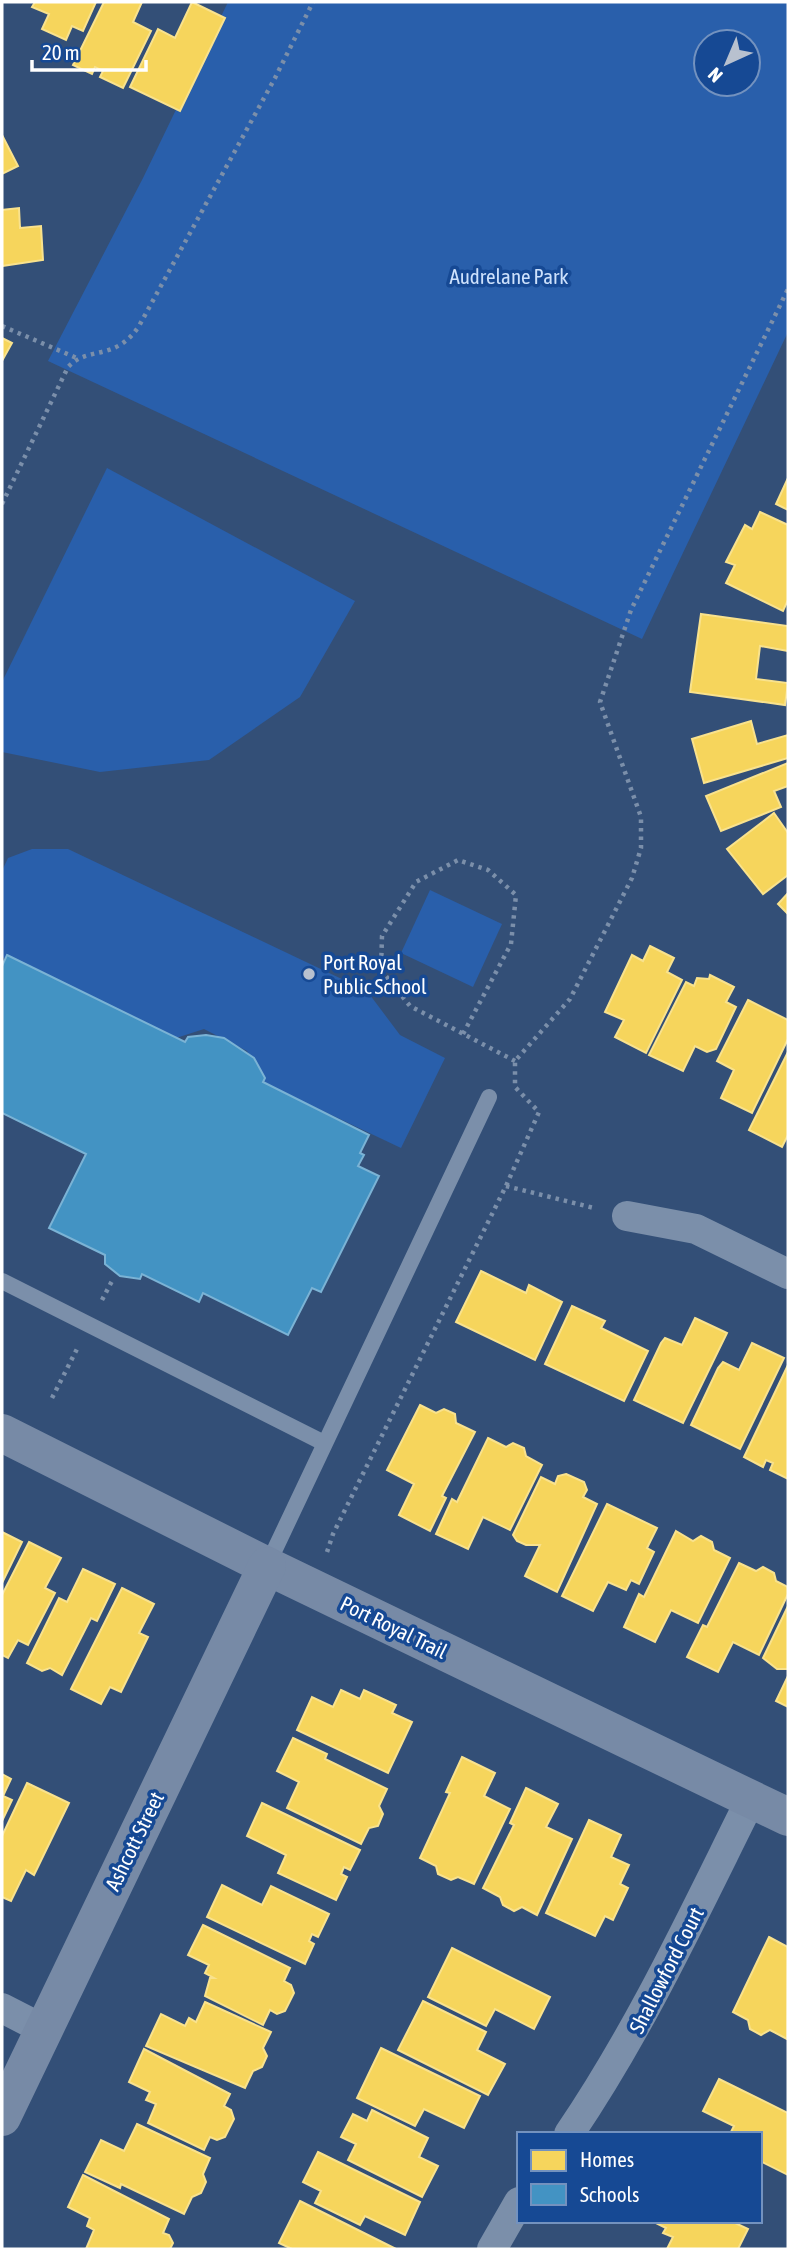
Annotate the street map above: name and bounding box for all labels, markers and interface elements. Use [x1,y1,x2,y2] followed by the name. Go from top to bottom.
[32,28,145,72] scale bar
[692,28,762,98] north arrow
[42,40,80,64] text: 20 m
[704,63,727,87] text: N
[449,264,569,288] park label: Audrelane Park
[323,950,427,998] place label: Port Royal Public School
[301,966,317,982] marker: Port Royal Public School
[337,1591,452,1663] street label: Port Royal Trail
[100,1788,168,1894] street label: Ashcott Street
[624,1903,708,2037] street label: Shallowford Court
[517,2132,762,2223] legend
[580,2147,634,2171] text: Homes
[580,2182,640,2206] text: Schools

